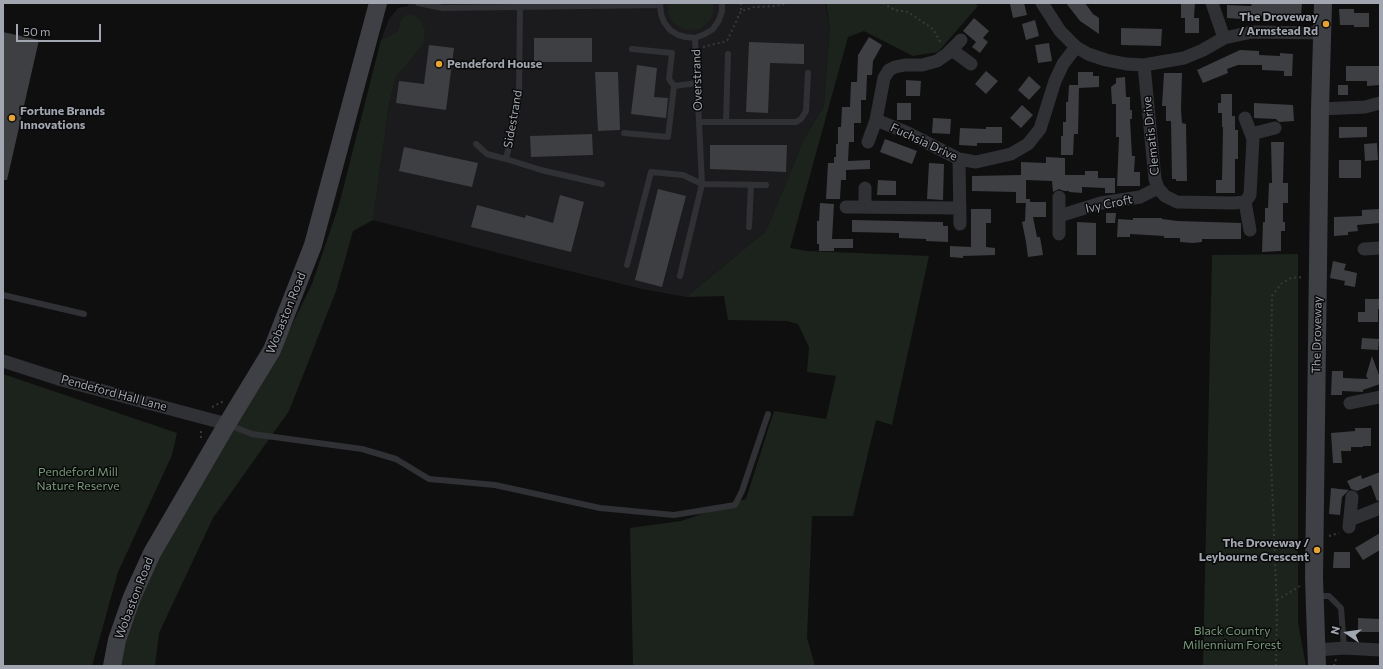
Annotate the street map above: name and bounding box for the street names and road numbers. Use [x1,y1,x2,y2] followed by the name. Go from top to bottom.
[689,49,705,111] street label: Overstrand
[501,89,525,149] street label: Sidestrand
[1140,96,1162,176] street label: Clematis Drive
[888,120,960,164] street label: Fuchsia Drive
[1084,192,1134,216] street label: Ivy Croft
[263,270,309,356] street label: Wobaston Road
[1309,296,1325,374] street label: The Droveway
[59,372,169,414] street label: Pendeford Hall Lane
[112,555,156,641] street label: Wobaston Road

